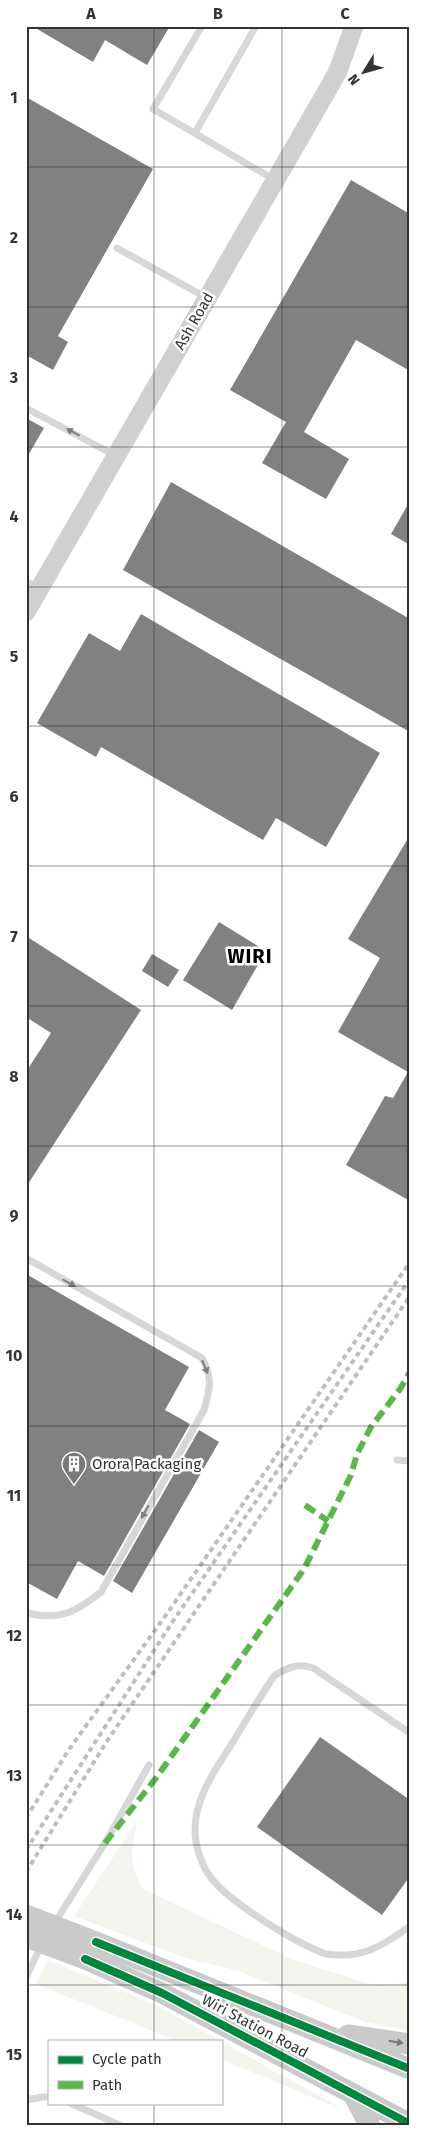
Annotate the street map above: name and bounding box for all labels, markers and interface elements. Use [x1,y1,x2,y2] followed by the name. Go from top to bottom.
[85,4,96,23] text: A
[213,4,223,23] text: B
[340,4,350,23] text: C
[338,48,388,98] north arrow
[344,71,364,88] text: N
[10,88,18,107] text: 1
[10,228,18,247] text: 2
[170,289,218,353] street label: Ash Road
[9,368,18,387] text: 3
[66,428,81,436] one-way arrow
[9,507,19,526] text: 4
[10,647,19,666] text: 5
[9,787,19,806] text: 6
[10,927,18,946] text: 7
[228,944,273,968] district label: WIRI
[9,1067,19,1086] text: 8
[10,1206,19,1225] text: 9
[62,1278,75,1287] one-way arrow
[6,1346,22,1365] text: 10
[202,1360,210,1374] one-way arrow
[61,1451,87,1485] building icon: Orora Packaging
[92,1455,201,1473] place label: Orora Packaging
[7,1486,21,1505] text: 11
[141,1505,150,1518] one-way arrow
[6,1626,22,1645] text: 12
[6,1766,22,1785] text: 13
[6,1905,22,1924] text: 14
[199,1990,311,2062] street label: Wiri Station Road
[388,2038,404,2046] one-way arrow
[48,2040,222,2104] legend
[6,2045,22,2064] text: 15
[92,2050,162,2068] text: Cycle path
[92,2076,122,2094] text: Path

